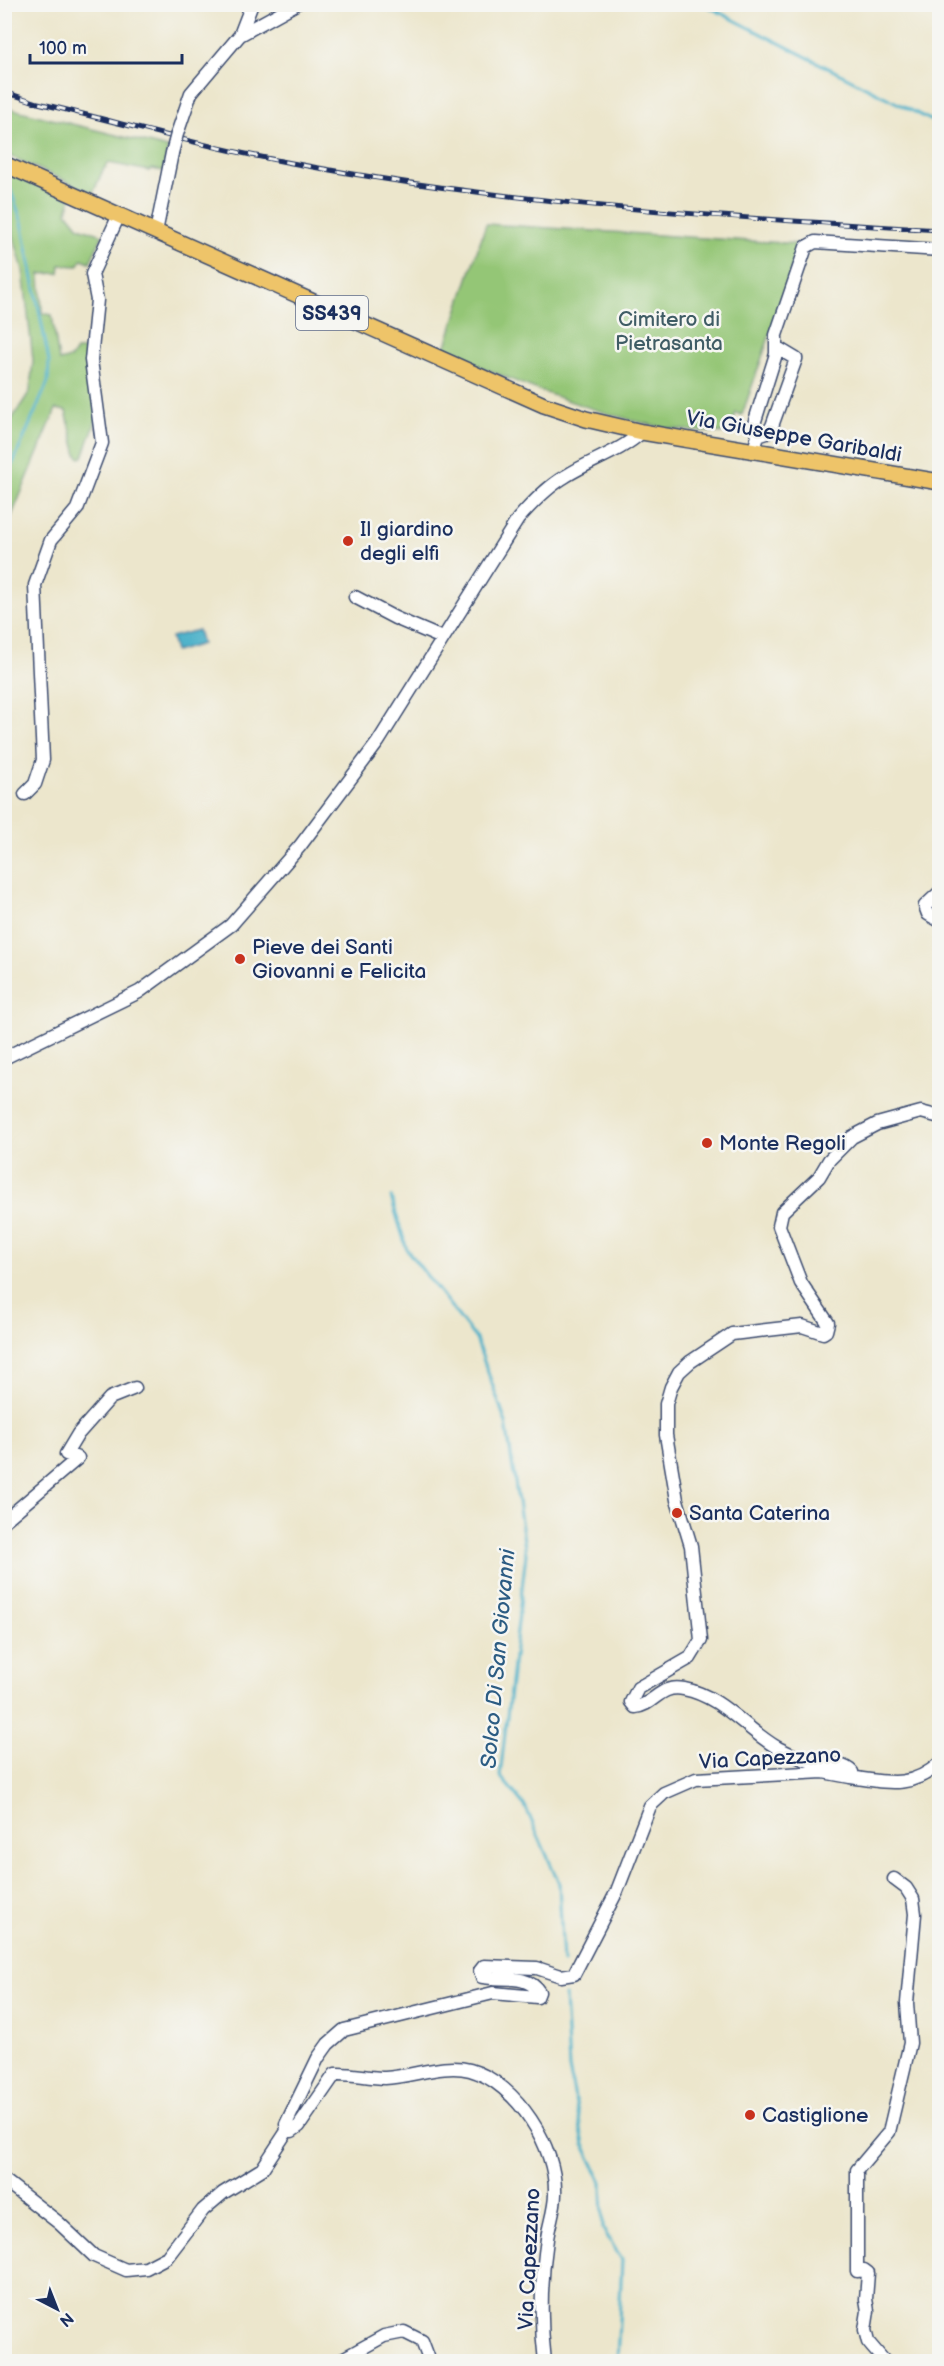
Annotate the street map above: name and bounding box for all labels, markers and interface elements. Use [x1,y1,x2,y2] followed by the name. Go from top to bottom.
[30,27,182,65] scale bar
[39,38,87,59] text: 100 m
[296,296,368,330] road number: SS439
[615,307,723,356] park label: Cimitero di Pietrasanta
[684,405,904,468] street label: Via Giuseppe Garibaldi
[360,517,454,566] place label: Il giardino degli elfi
[341,534,355,548] marker: Il giardino degli elfi
[252,935,426,984] place label: Pieve dei Santi Giovanni e Felicita
[233,952,247,966] marker: Pieve dei Santi Giovanni e Felicita
[719,1131,846,1156] place label: Monte Regoli
[700,1136,714,1150] marker: Monte Regoli
[689,1501,830,1526] place label: Santa Caterina
[670,1506,684,1520] marker: Santa Caterina
[475,1547,522,1770] water label: Solco Di San Giovanni
[698,1742,842,1775] street label: Via Capezzano
[762,2103,869,2128] place label: Castiglione
[743,2108,757,2122] marker: Castiglione
[513,2187,546,2331] street label: Via Capezzano
[27,2279,87,2339] north arrow
[55,2308,77,2330] text: N

